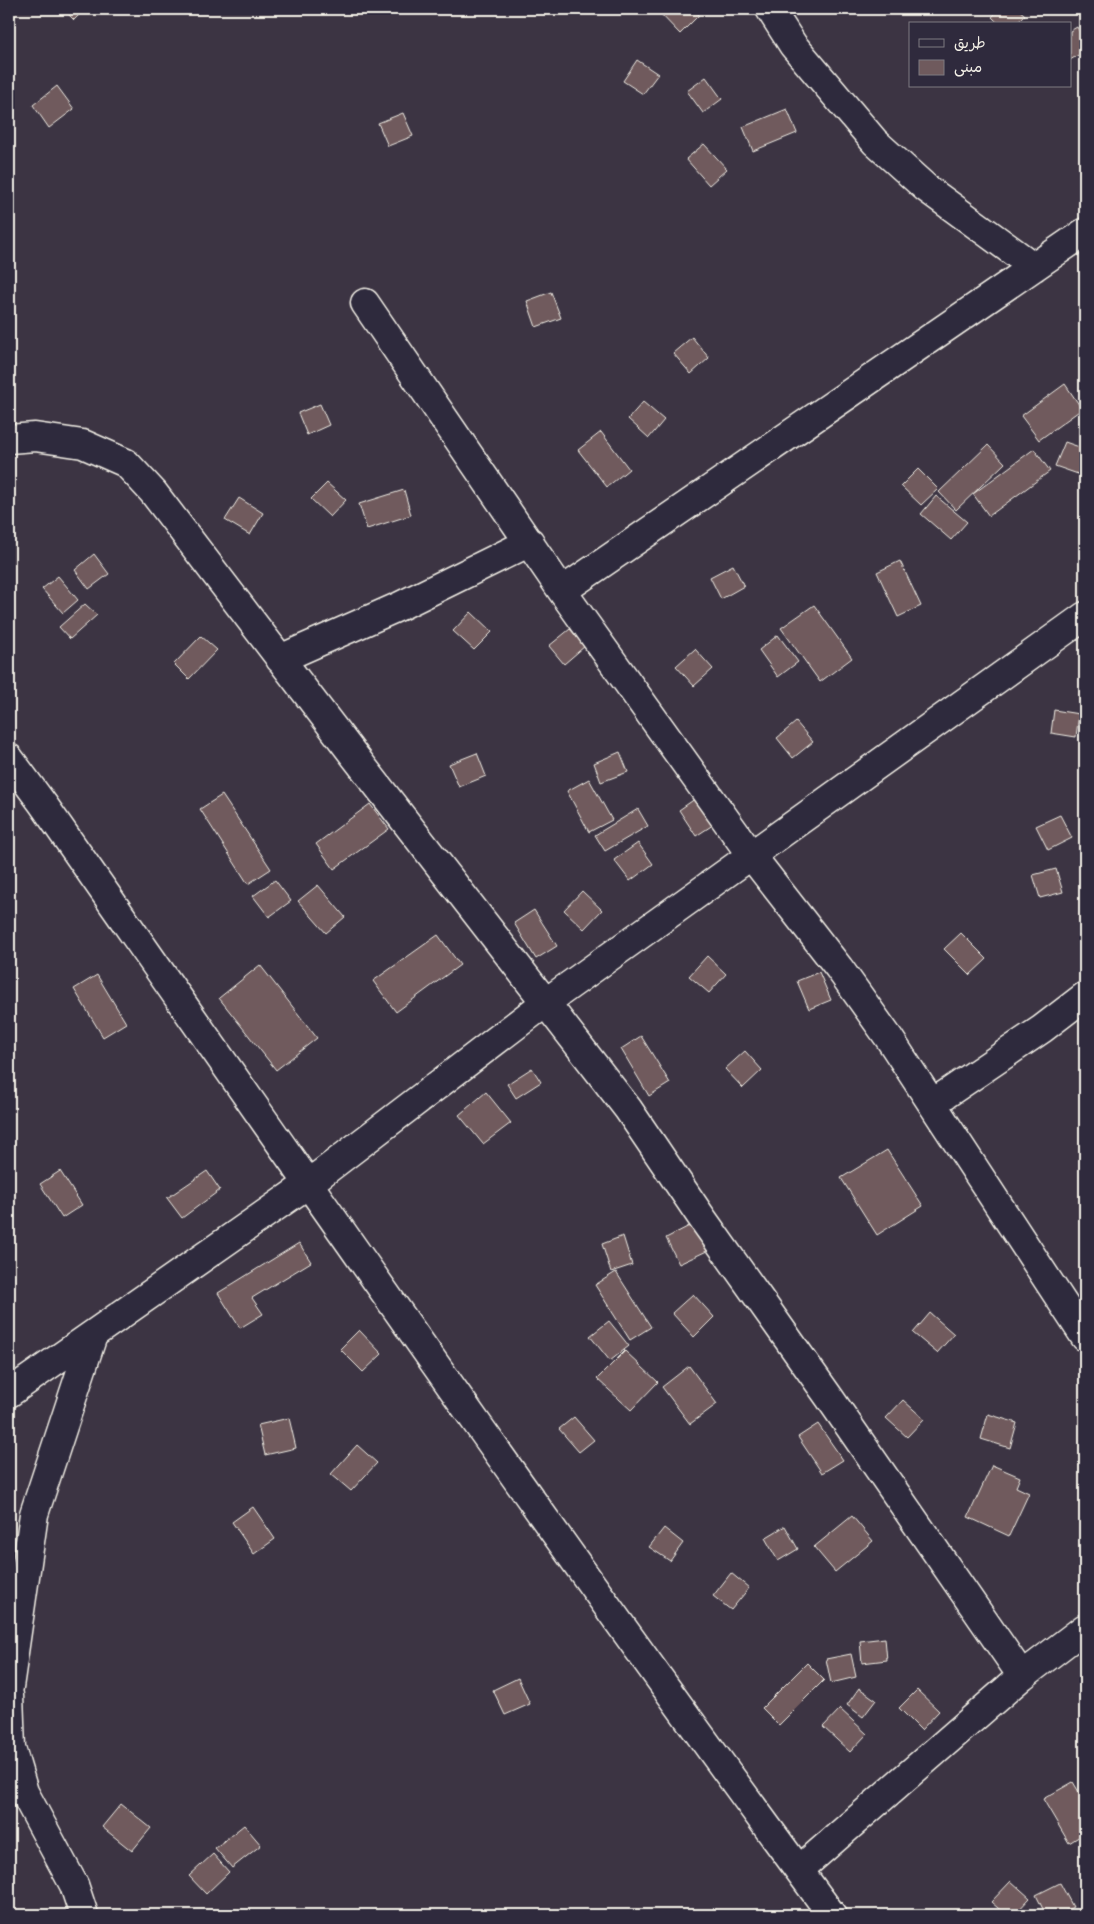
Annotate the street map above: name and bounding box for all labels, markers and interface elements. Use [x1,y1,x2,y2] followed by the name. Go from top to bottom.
[909,22,1072,88] legend
[954,34,986,54] text: طريق
[954,58,982,78] text: مبنى

